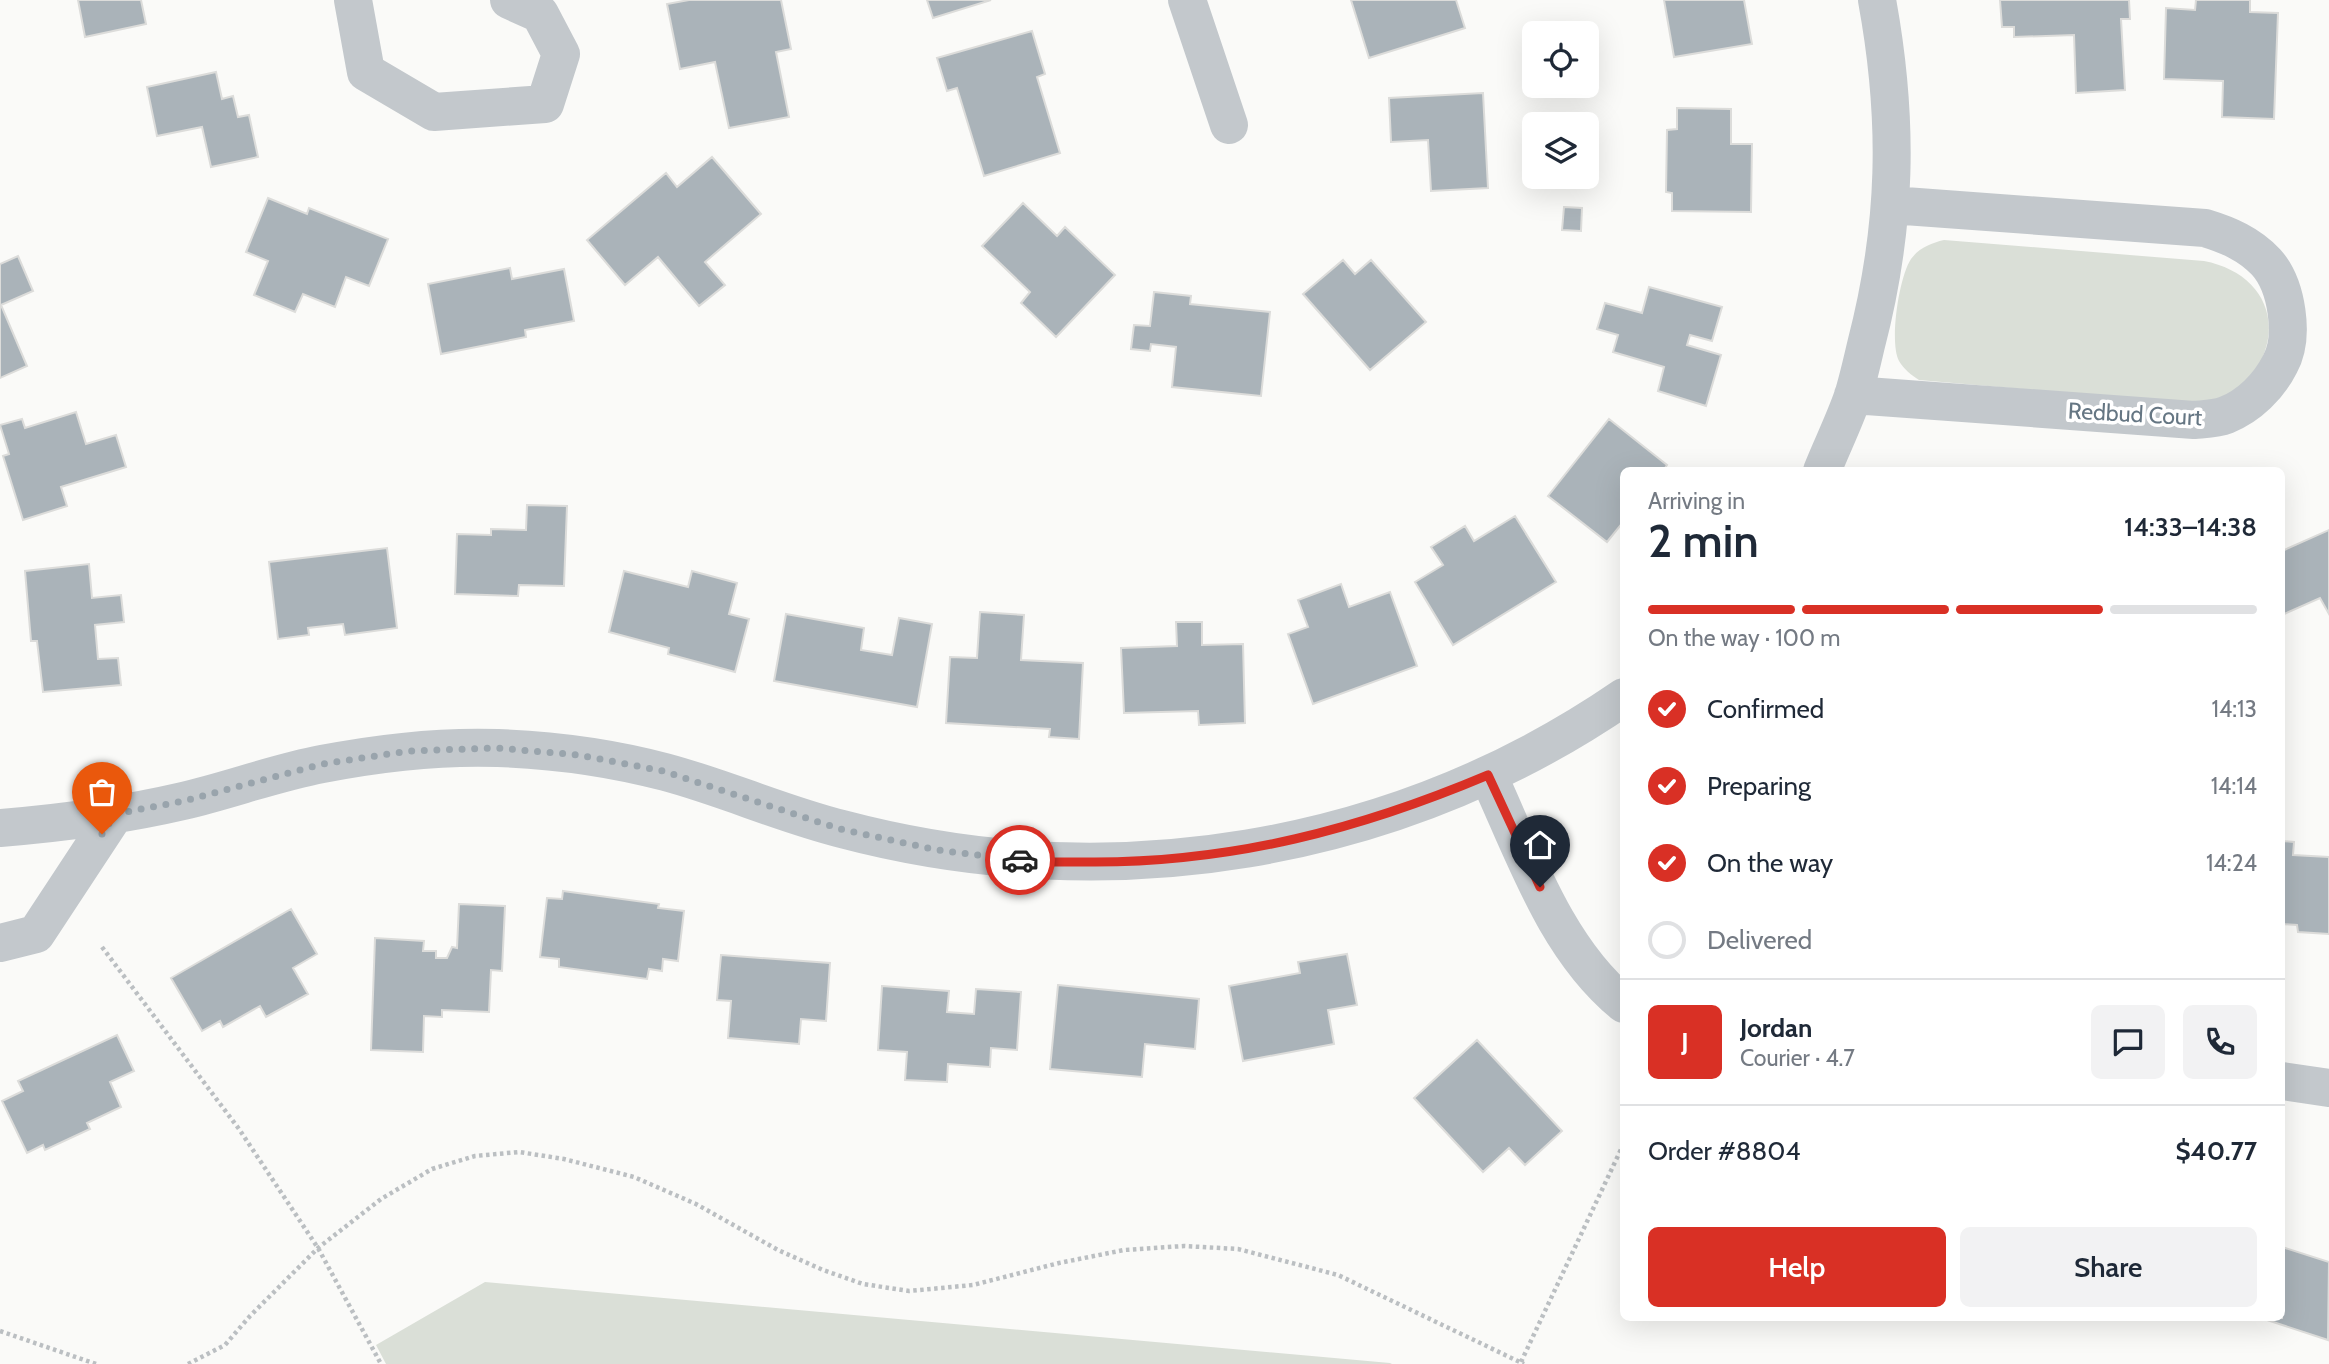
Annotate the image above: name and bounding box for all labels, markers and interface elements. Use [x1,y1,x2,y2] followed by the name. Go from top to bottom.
[1522,21,1599,189] map controls
[1522,21,1599,98] button: locate
[1522,112,1599,189] button: layers
[2067,397,2203,432] street label: Redbud Court
[1648,487,1745,515] text: Arriving in
[2124,511,2257,543] text: 14:33–14:38
[1648,513,1759,569] text: 2 min
[1648,624,1840,652] text: On the way · 100 m
[1648,690,1686,728] icon: check
[1707,693,1824,725] text: Confirmed
[2211,695,2257,723] text: 14:13
[72,762,132,834] pin
[1648,767,1686,805] icon: check
[1707,770,1811,802] text: Preparing
[2211,772,2257,800] text: 14:14
[83,773,121,811] icon: bag
[1510,815,1570,887] pin
[985,825,1055,895] courier
[1521,826,1559,864] icon: home
[1001,841,1039,879] icon: car
[1648,844,1686,882] icon: check
[1707,847,1833,879] text: On the way
[2206,849,2257,877] text: 14:24
[1707,924,1812,956] text: Delivered
[2091,1005,2165,1079] button: chat
[2183,1005,2257,1079] button: phone
[1740,1012,1812,1044] text: Jordan
[1681,1026,1689,1058] text: J
[1740,1044,1855,1072] text: Courier · 4.7
[1648,1135,1801,1167] text: Order #8804
[2175,1135,2257,1167] text: $40.77
[1648,1227,1946,1307] button: Help
[1960,1227,2257,1307] button: Share

